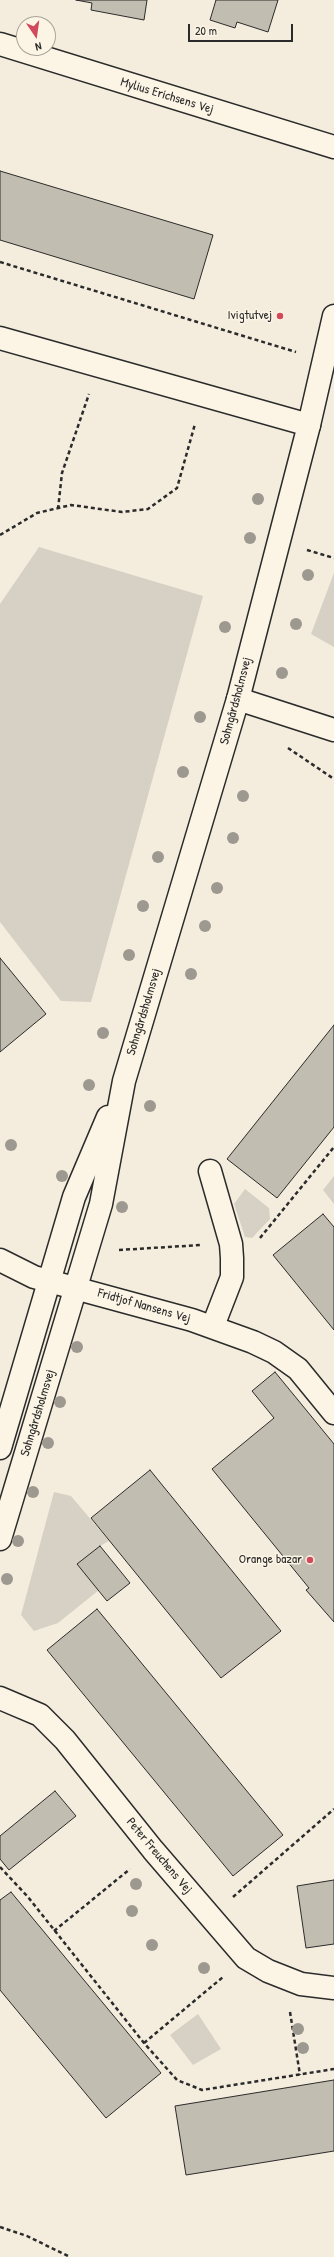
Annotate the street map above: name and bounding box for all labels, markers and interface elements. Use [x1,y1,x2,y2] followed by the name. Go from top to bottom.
[16,16,56,56] north arrow
[190,16,295,42] scale bar
[195,22,217,39] text: 20 m
[34,39,43,54] text: N
[119,74,215,118] street label: Mylius Erichsens Vej
[227,308,272,324] place label: Ivigtutvej
[275,311,285,321] marker: Ivigtutvej
[217,656,255,746] street label: Sohngårdsholmsvej
[123,967,165,1057] street label: Sohngårdsholmsvej
[96,1285,192,1327] street label: Fridtjof Nansens Vej
[17,1368,59,1458] street label: Sohngårdsholmsvej
[239,1552,302,1568] place label: Orange bazar
[305,1555,315,1565] marker: Orange bazar
[123,1815,195,1897] street label: Peter Freuchens Vej

